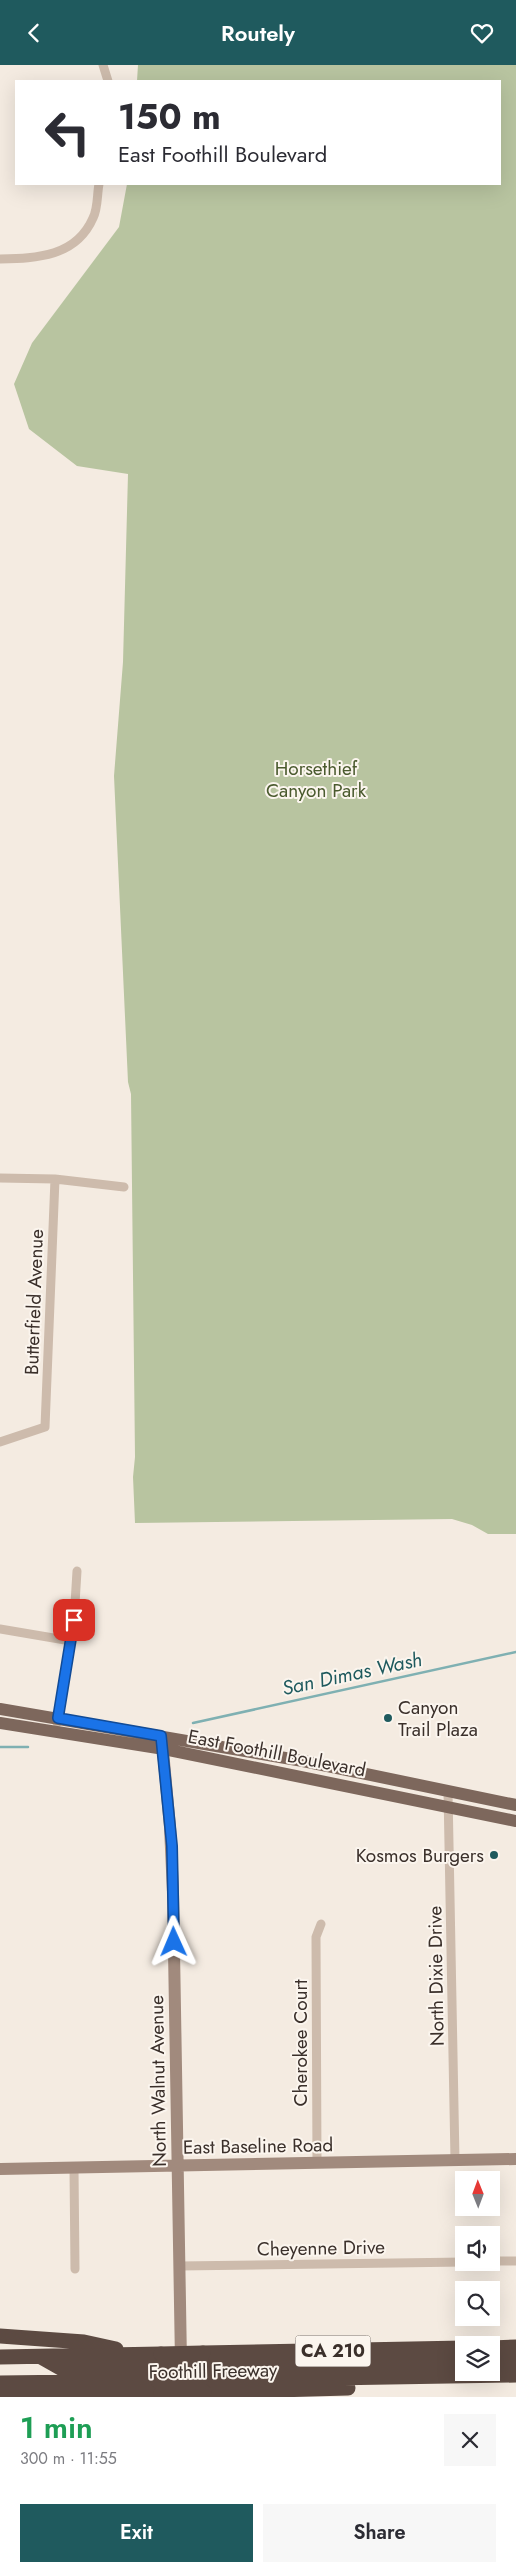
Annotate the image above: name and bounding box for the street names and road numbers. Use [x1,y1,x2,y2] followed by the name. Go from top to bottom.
[18,1228,50,1376] street label: Butterfield Avenue
[186,1723,368,1783] street label: East Foothill Boulevard
[421,1905,451,2046] street label: North Dixie Drive
[287,1979,314,2107] street label: Cherokee Court
[143,1995,173,2167] street label: North Walnut Avenue
[183,2131,333,2161] street label: East Baseline Road
[257,2233,385,2263] street label: Cheyenne Drive
[296,2335,370,2367] road number: CA 210
[148,2356,278,2386] street label: Foothill Freeway

